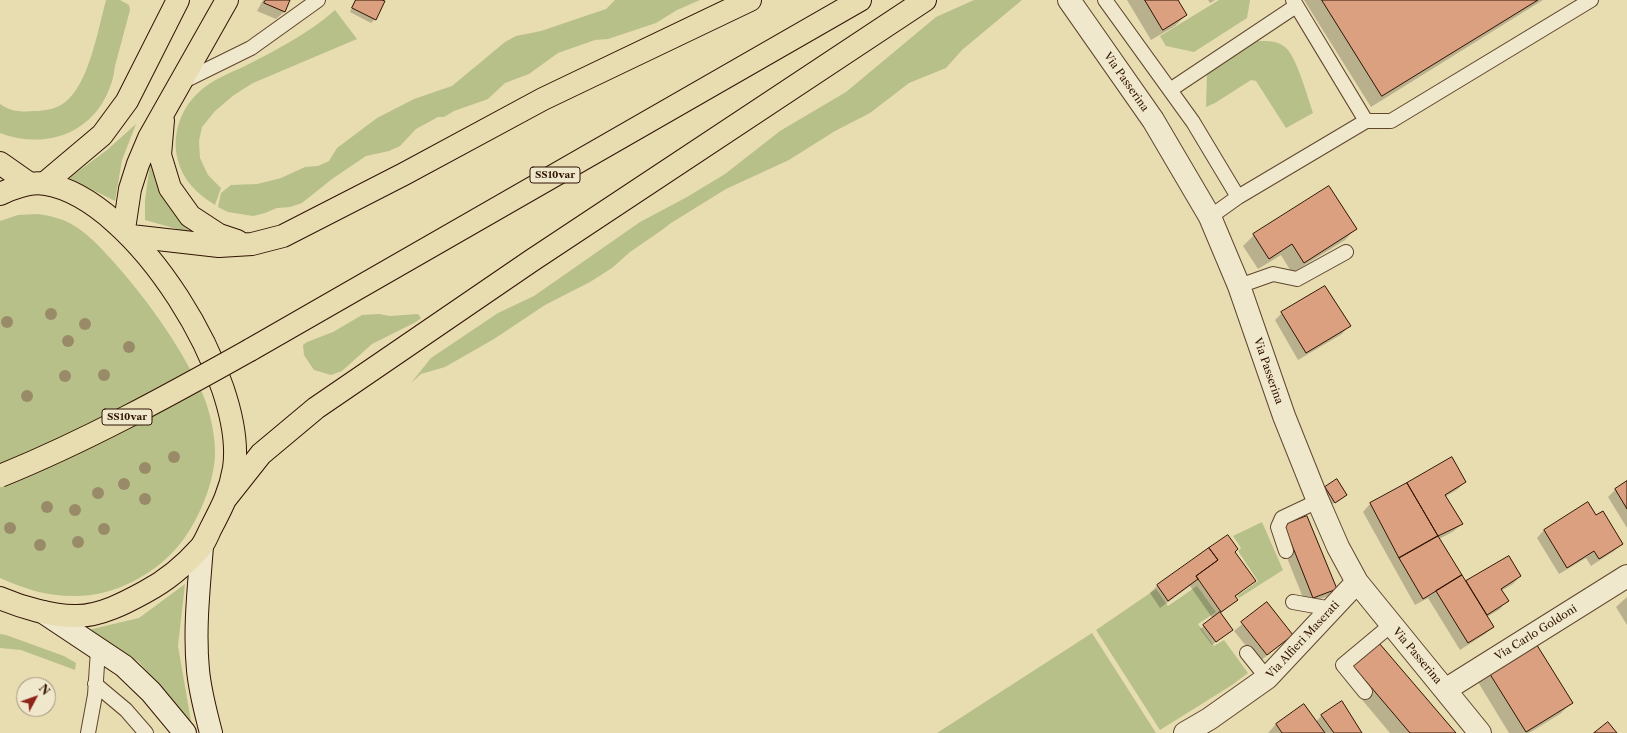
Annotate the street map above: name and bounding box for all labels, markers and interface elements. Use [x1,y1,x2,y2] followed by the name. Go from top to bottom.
[1101,50,1151,114] street label: Via Passerina
[530,167,580,183] road number: SS10var
[1250,336,1286,406] street label: Via Passerina
[102,409,152,425] road number: SS10var
[1264,599,1342,681] street label: Via Alfieri Maserati
[1492,602,1580,664] street label: Via Carlo Goldoni
[1390,625,1444,687] street label: Via Passerina
[16,677,56,717] north arrow
[36,682,53,698] text: N

